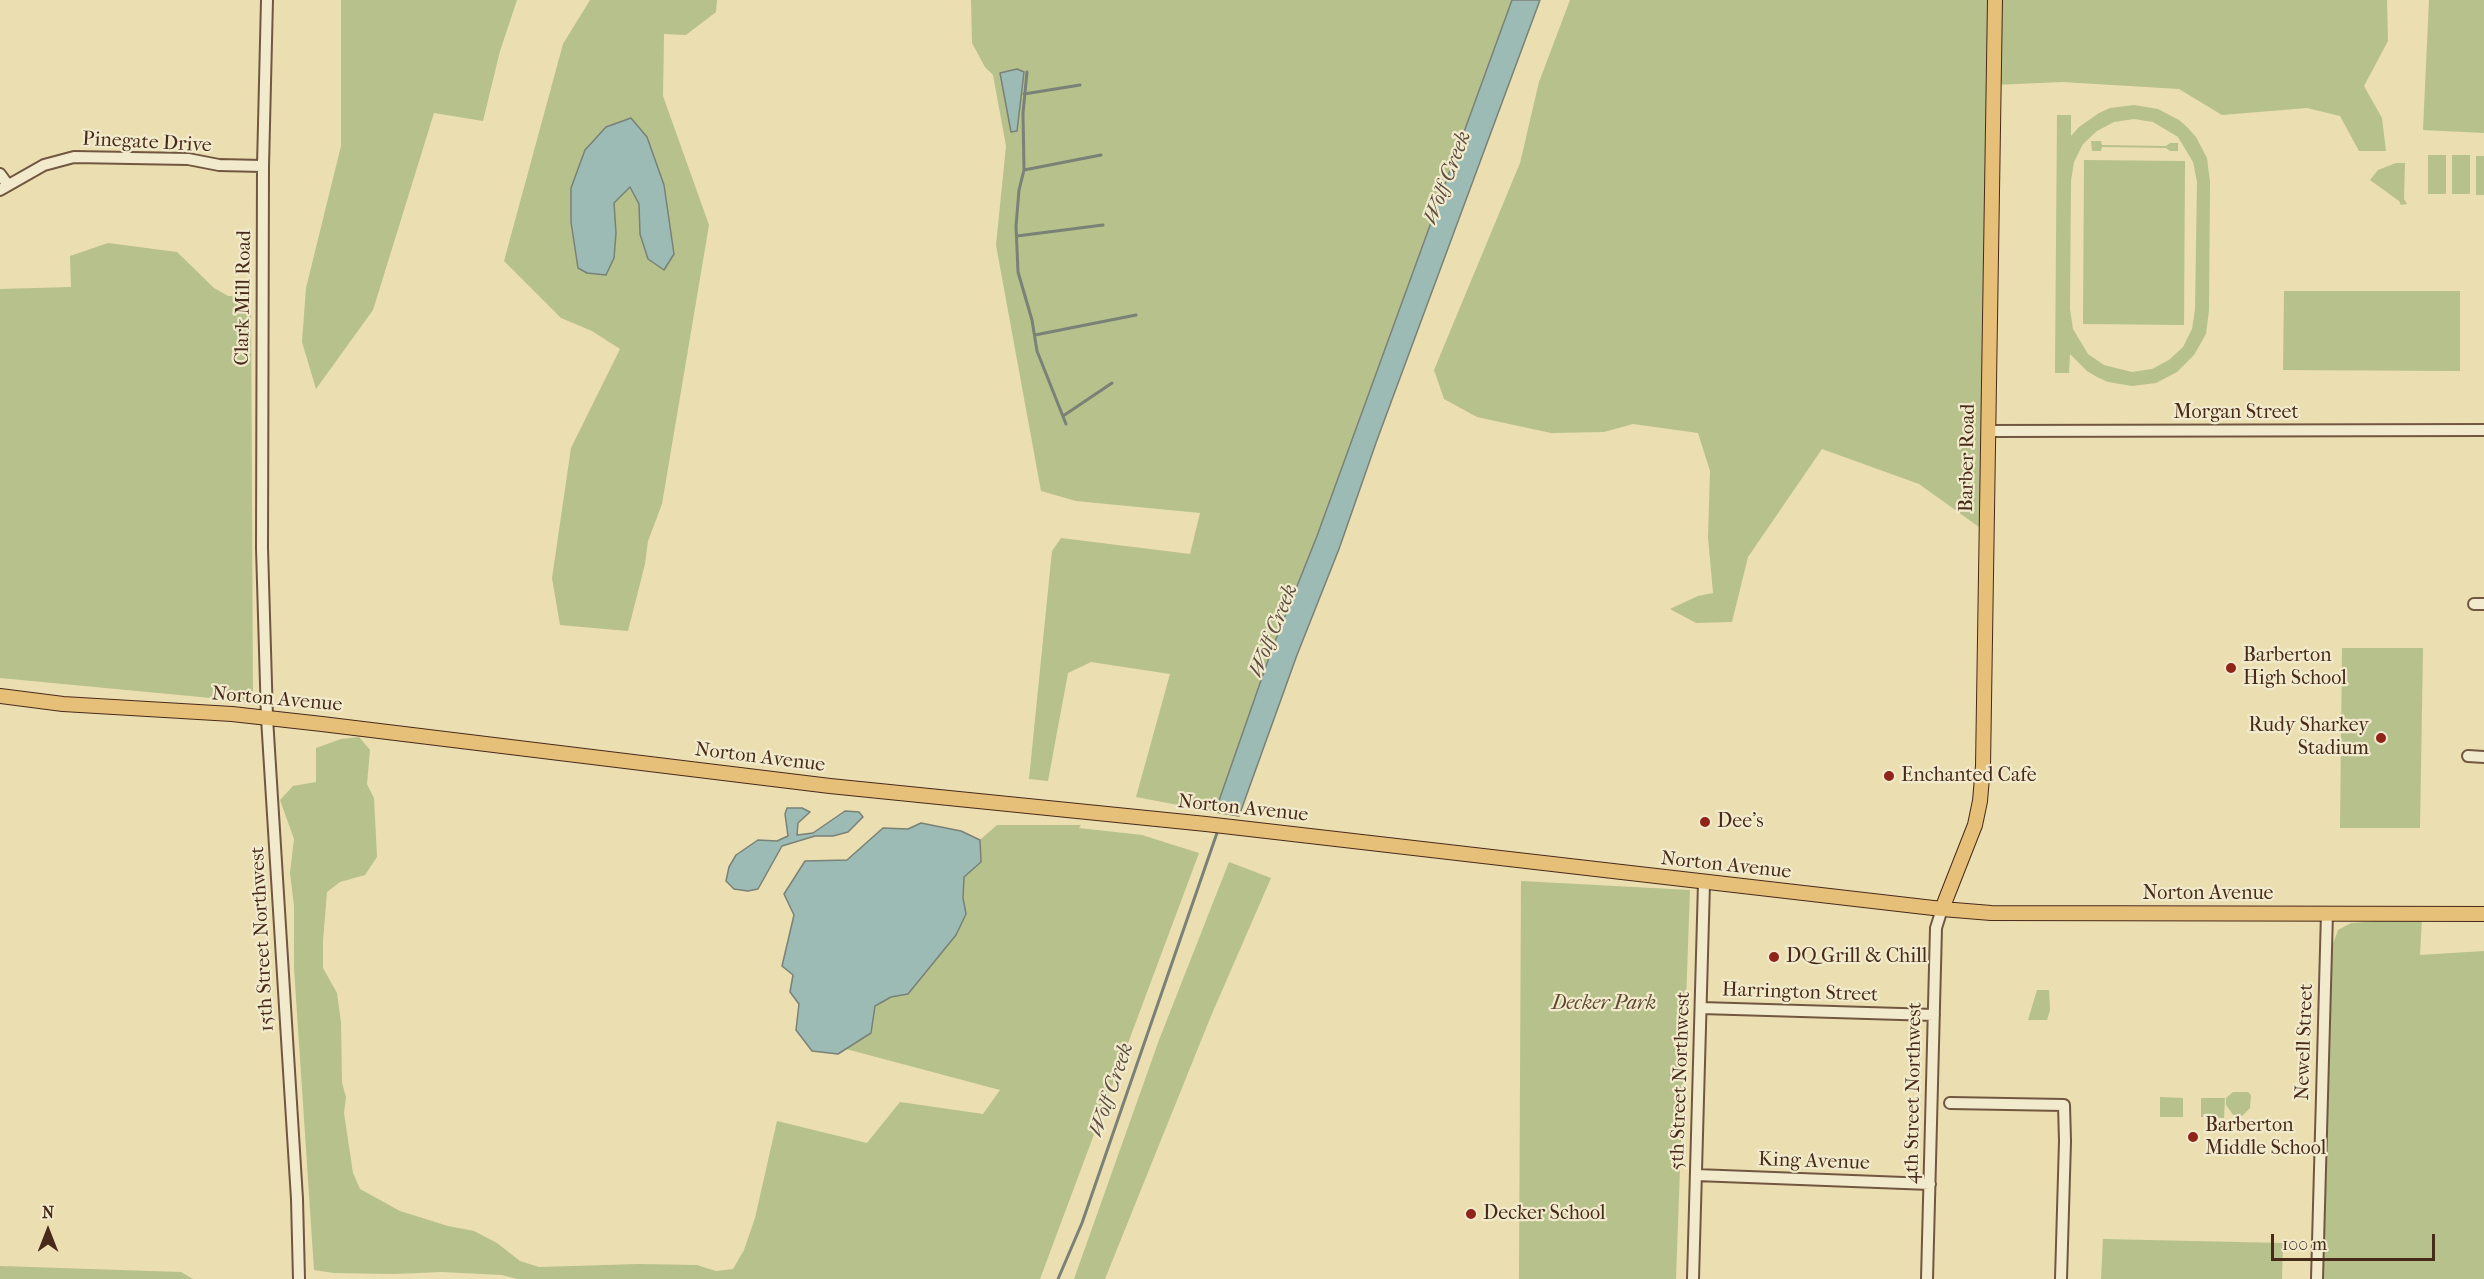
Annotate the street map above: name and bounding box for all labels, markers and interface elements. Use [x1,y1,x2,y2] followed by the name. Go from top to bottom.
[82,128,212,158] street label: Pinegate Drive
[1419,128,1477,228] water label: Wolf Creek
[231,230,257,366] street label: Clark Mill Road
[2173,401,2299,425] street label: Morgan Street
[1955,404,1981,512] street label: Barber Road
[1244,581,1304,681] water label: Wolf Creek
[2243,644,2347,691] place label: Barberton High School
[2224,661,2238,675] marker: Barberton High School
[211,682,343,718] street label: Norton Avenue
[2249,714,2369,761] place label: Rudy Sharkey Stadium
[2374,731,2388,745] marker: Rudy Sharkey Stadium
[694,738,826,778] street label: Norton Avenue
[1901,764,2037,788] place label: Enchanted Cafe
[1882,769,1896,783] marker: Enchanted Cafe
[1177,790,1309,828] street label: Norton Avenue
[1717,810,1764,834] place label: Dee's
[1698,815,1712,829] marker: Dee's
[246,846,280,1032] street label: 15th Street Northwest
[1660,847,1792,885] street label: Norton Avenue
[2142,882,2274,906] street label: Norton Avenue
[1786,945,1927,969] place label: DQ Grill & Chill
[1767,950,1781,964] marker: DQ Grill & Chill
[1721,978,1879,1008] street label: Harrington Street
[2291,983,2319,1101] street label: Newell Street
[1666,991,1696,1171] street label: 5th Street Northwest
[1552,992,1656,1016] park label: Decker Park
[1900,1002,1928,1184] street label: 4th Street Northwest
[1084,1040,1140,1140] water label: Wolf Creek
[2205,1114,2326,1161] place label: Barberton Middle School
[2186,1130,2200,1144] marker: Barberton Middle School
[1758,1148,1870,1176] street label: King Avenue
[18,1201,78,1261] north arrow
[1483,1202,1605,1226] place label: Decker School
[42,1203,54,1222] text: N
[1464,1207,1478,1221] marker: Decker School
[2274,1222,2438,1260] scale bar
[2282,1234,2327,1255] text: 100 m

